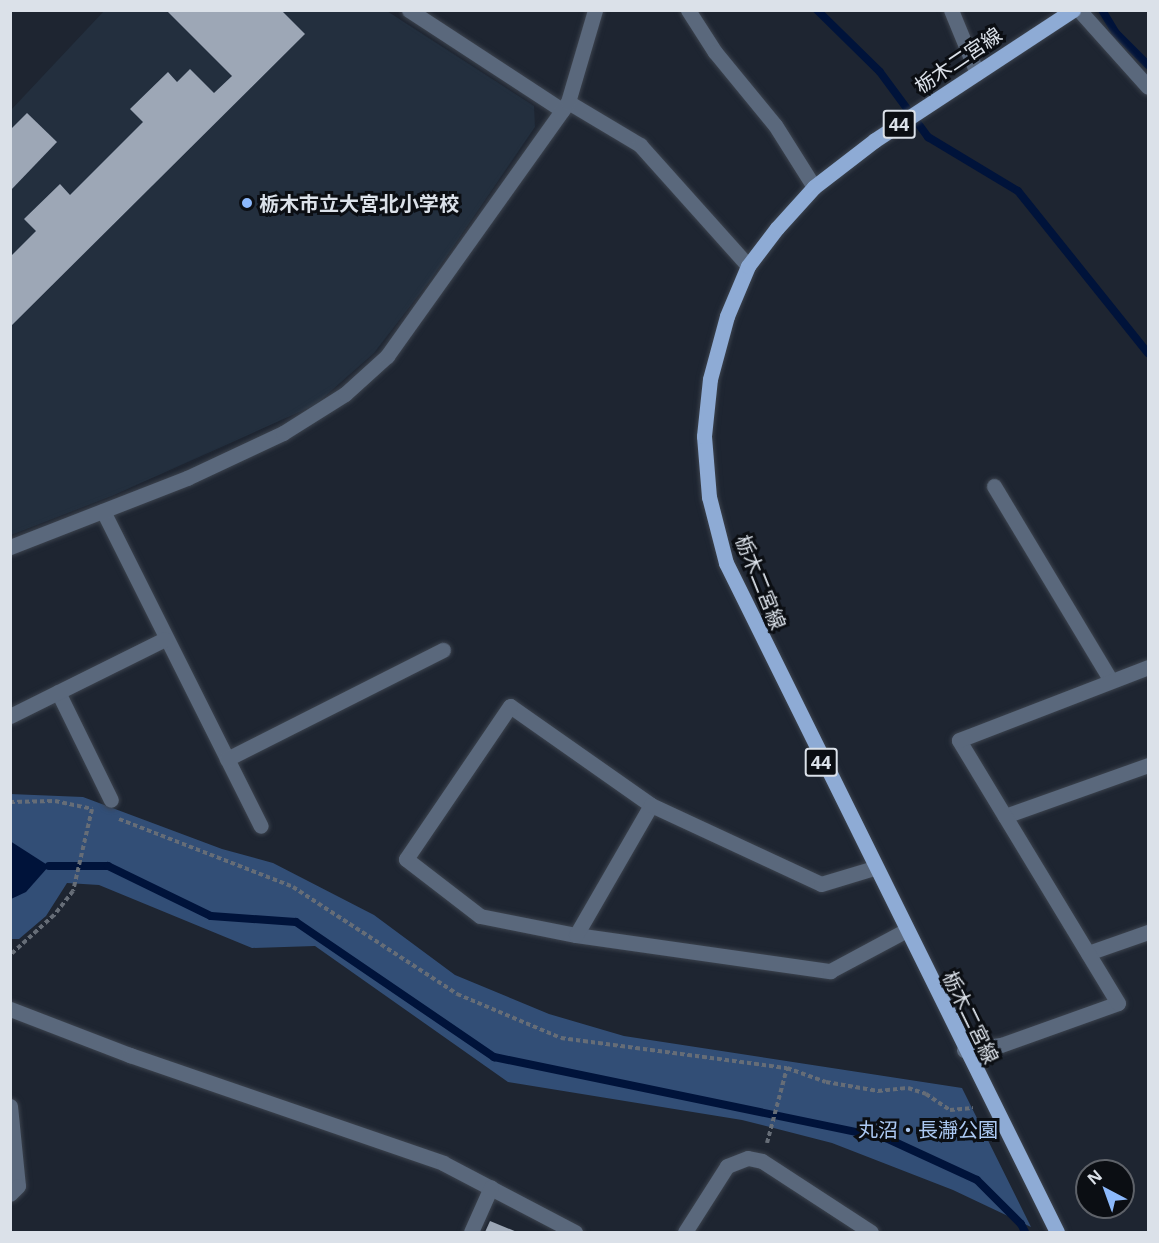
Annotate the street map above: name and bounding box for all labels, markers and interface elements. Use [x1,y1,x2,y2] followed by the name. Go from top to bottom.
[910,22,1006,98] street label: 栃木二宮線
[882,109,916,139] road number: 44
[259,191,459,215] place label: 栃木市立大宮北小学校
[240,196,254,210] marker: 栃木市立大宮北小学校
[731,531,791,633] street label: 栃木二宮線
[804,747,838,777] road number: 44
[938,967,1004,1067] street label: 栃木二宮線
[858,1117,998,1141] park label: 丸沼・長瀞公園
[1075,1159,1135,1219] north arrow
[1082,1164,1107,1190] text: N

